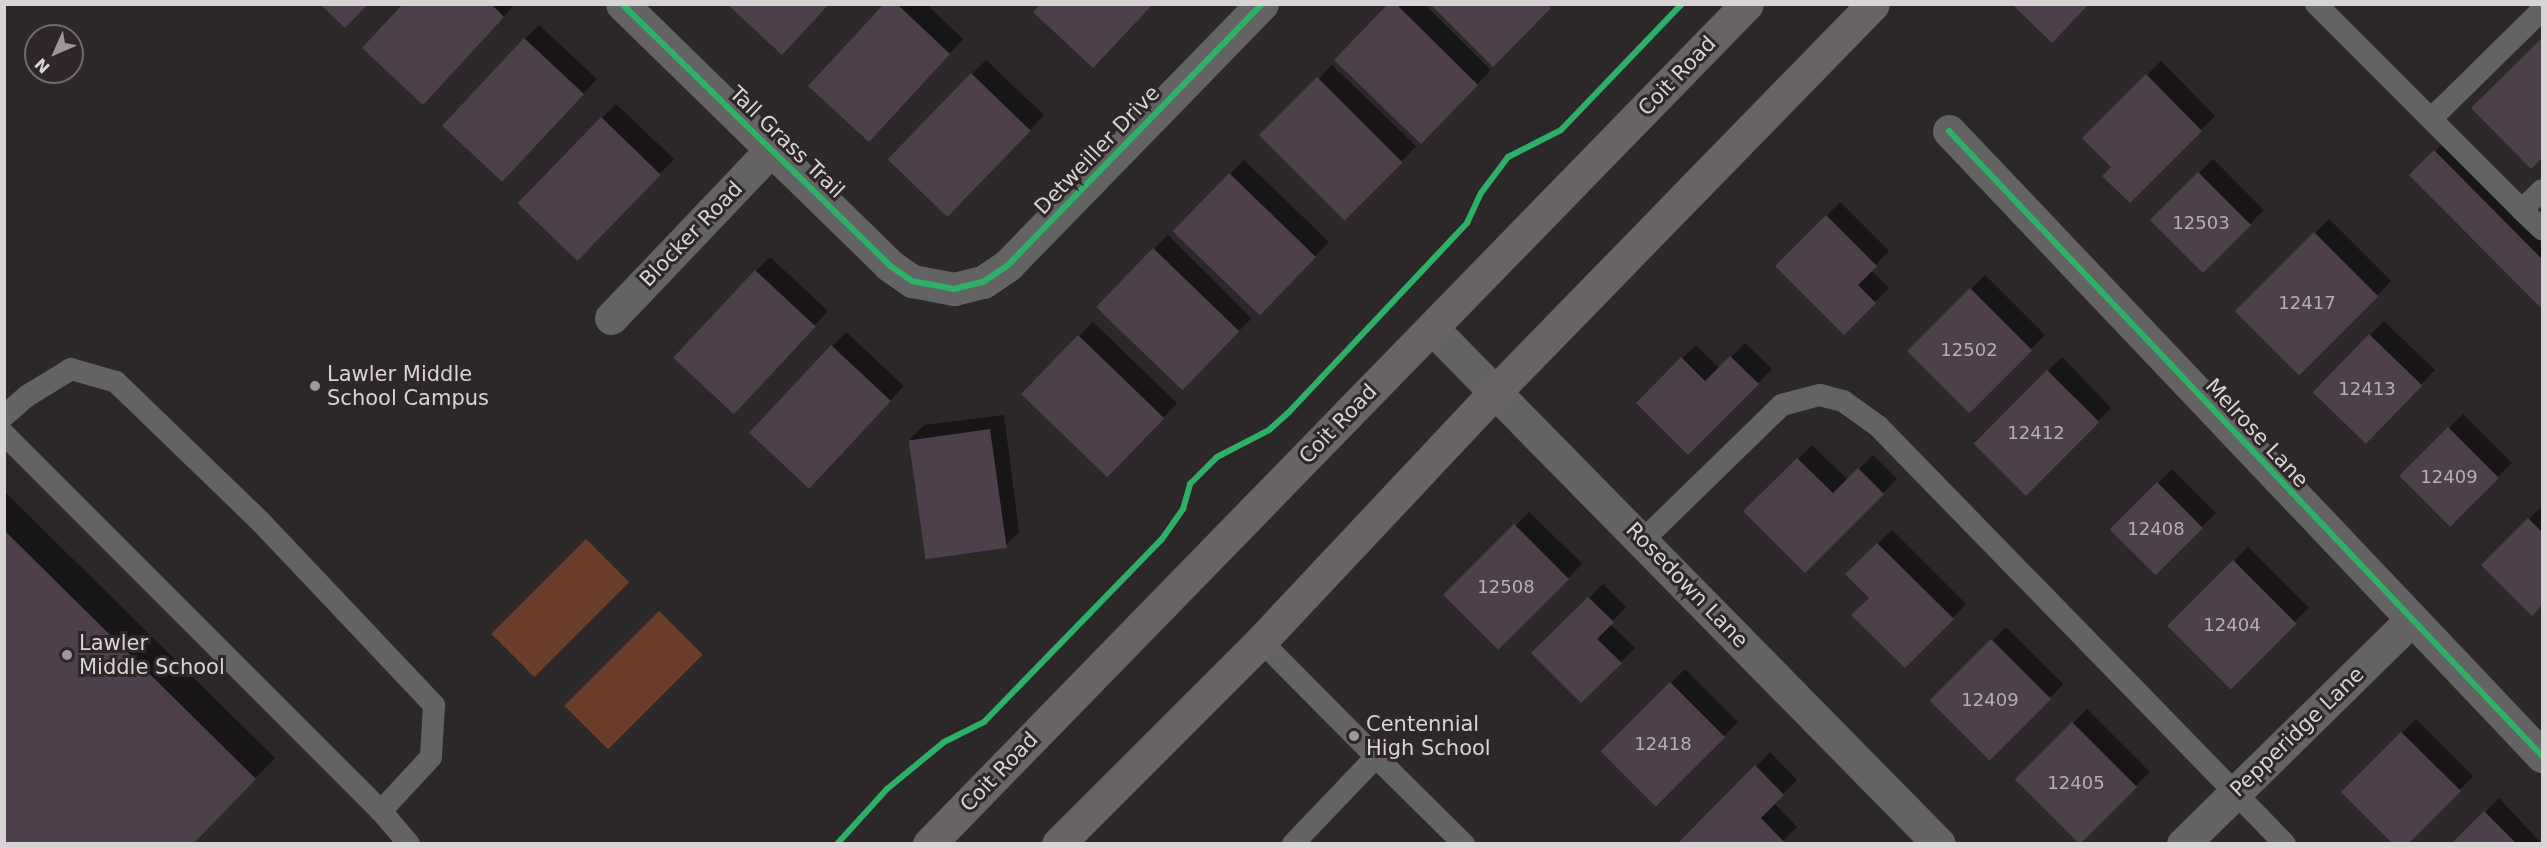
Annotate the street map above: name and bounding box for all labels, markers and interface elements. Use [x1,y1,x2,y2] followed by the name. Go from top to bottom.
[24,24,84,84] north arrow
[1633,31,1721,121] street label: Coit Road
[31,54,54,77] text: N
[1029,80,1165,220] street label: Detweiller Drive
[724,81,850,203] street label: Tall Grass Trail
[634,176,748,292] street label: Blocker Road
[2172,212,2230,234] house number: 12503
[2278,292,2336,314] house number: 12417
[1940,339,1998,361] house number: 12502
[327,361,489,411] place label: Lawler Middle School Campus
[2200,373,2314,493] street label: Melrose Lane
[2338,378,2396,400] house number: 12413
[308,379,322,393] marker: Lawler Middle School Campus
[1294,379,1382,469] street label: Coit Road
[2007,422,2065,444] house number: 12412
[2420,466,2478,488] house number: 12409
[1621,517,1753,653] street label: Rosedown Lane
[2127,518,2185,540] house number: 12408
[1477,576,1535,598] house number: 12508
[2203,614,2261,636] house number: 12404
[79,630,225,680] place label: Lawler Middle School
[60,648,74,662] marker: Lawler Middle School
[2225,662,2369,802] street label: Pepperidge Lane
[1961,689,2019,711] house number: 12409
[1366,711,1491,761] place label: Centennial High School
[955,727,1043,817] street label: Coit Road
[1347,729,1361,743] marker: Centennial High School
[1634,733,1692,755] house number: 12418
[2047,772,2105,794] house number: 12405

